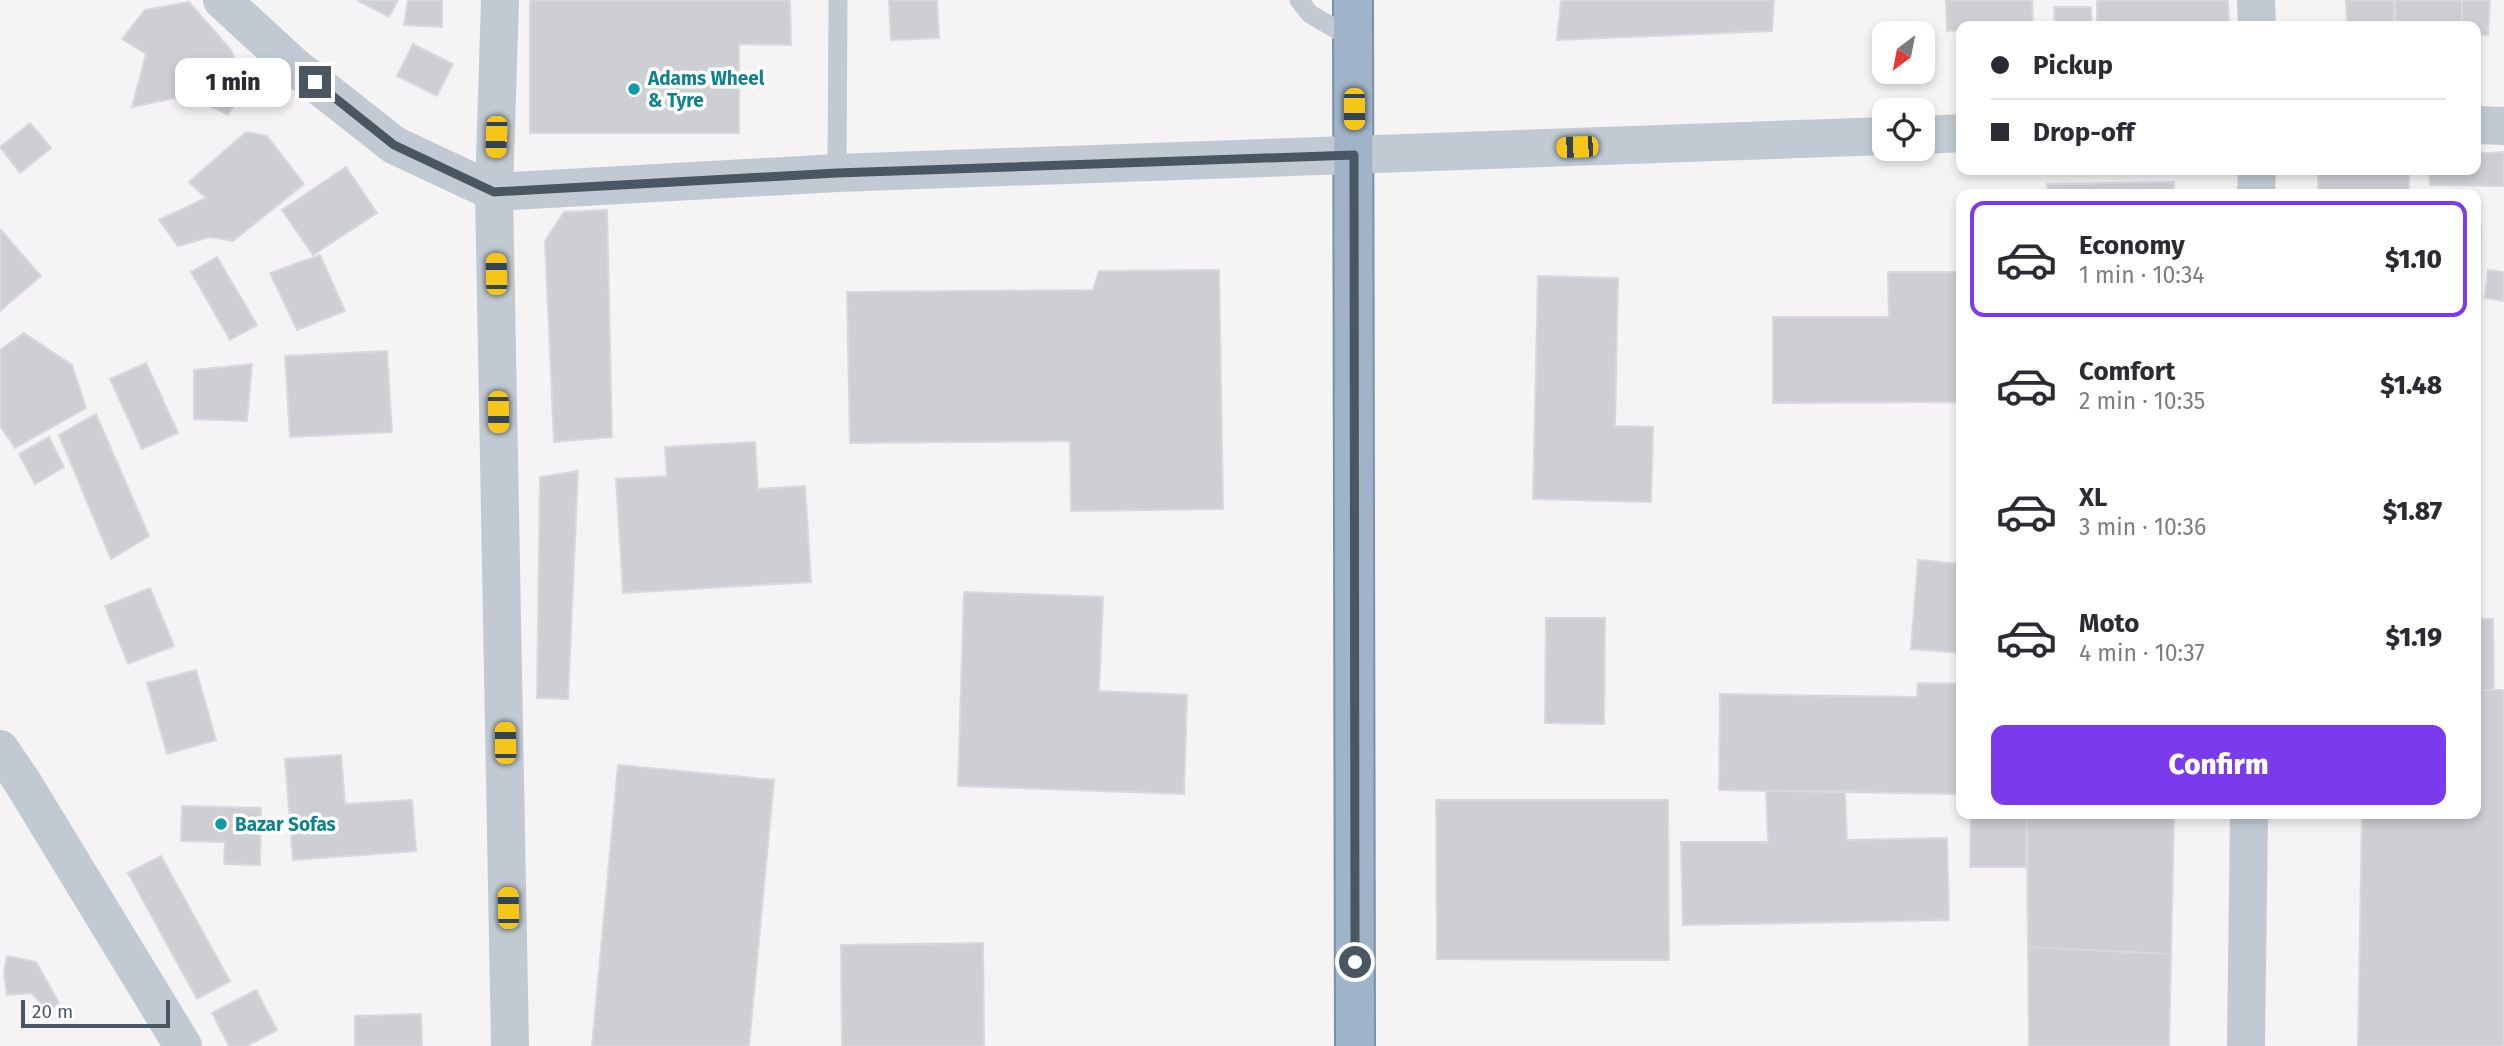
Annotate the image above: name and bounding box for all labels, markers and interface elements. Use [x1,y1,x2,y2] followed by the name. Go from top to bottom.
[1872,21,1936,84] north arrow
[1872,21,1935,161] map controls
[2033,50,2113,81] text: Pickup
[175,57,290,106] callout: 1 min
[299,66,331,98] route end
[647,67,765,112] place label: Adams Wheel & Tyre
[205,68,261,96] text: 1 min
[626,81,642,97] marker: Adams Wheel & Tyre
[1344,88,1365,130] car
[1872,98,1935,161] button: locate
[485,116,508,158] car
[2033,117,2135,148] text: Drop-off
[1556,136,1599,158] car
[1995,228,2058,291] icon: car
[2079,230,2185,261] text: Economy
[2385,244,2442,275] text: $1.10
[486,253,507,295] car
[2079,261,2205,289] text: 1 min · 10:34
[1995,354,2058,417] icon: car
[2079,356,2175,387] text: Comfort
[2380,370,2442,401] text: $1.48
[2079,387,2205,415] text: 2 min · 10:35
[488,391,509,433] car
[1995,480,2058,543] icon: car
[2079,482,2107,513] text: XL
[2383,496,2442,527] text: $1.87
[2079,513,2206,541] text: 3 min · 10:36
[1995,606,2058,669] icon: car
[2079,608,2139,639] text: Moto
[2385,622,2442,653] text: $1.19
[2079,639,2205,667] text: 4 min · 10:37
[495,722,516,764] car
[1991,725,2446,805] button: Confirm
[235,813,336,836] place label: Bazar Sofas
[213,816,229,832] marker: Bazar Sofas
[498,887,519,929] car
[1339,946,1371,978] route start
[21,997,170,1029] scale bar
[32,1000,73,1023] text: 20 m

